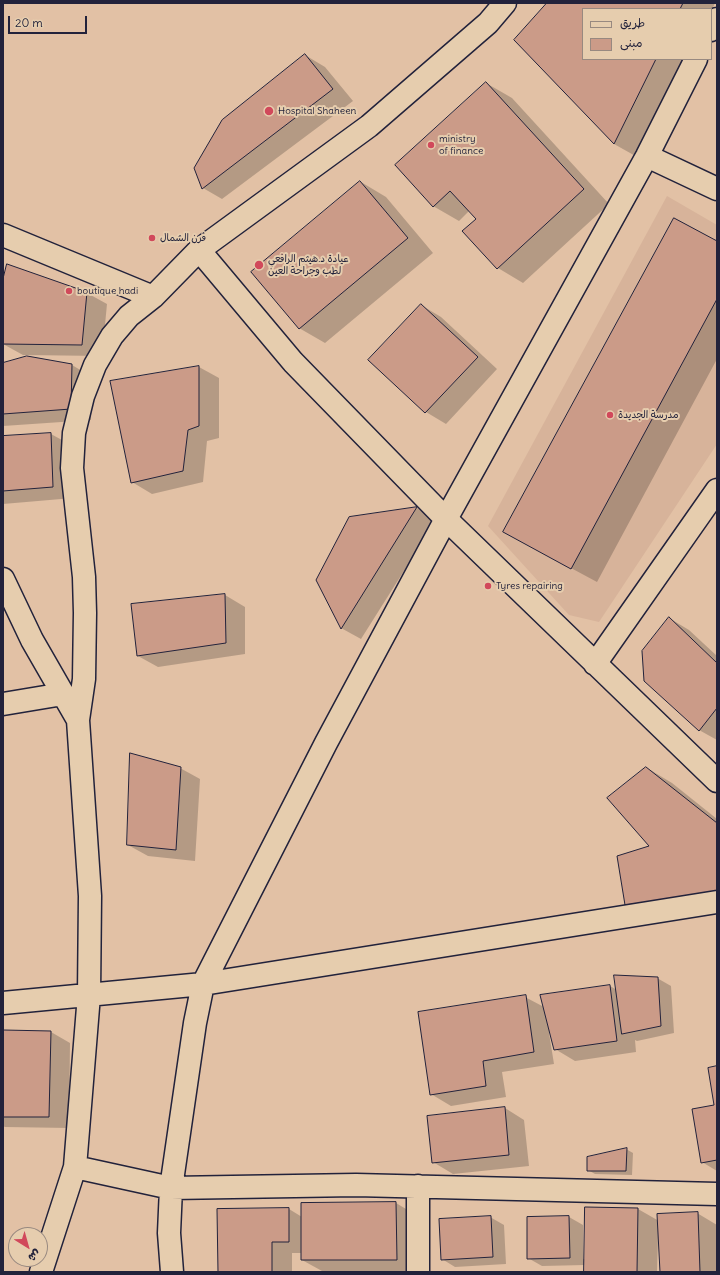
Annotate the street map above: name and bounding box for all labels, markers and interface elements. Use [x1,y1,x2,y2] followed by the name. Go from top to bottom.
[10,8,89,34] scale bar
[582,8,712,60] legend
[15,15,43,30] text: 20 m
[620,15,645,30] text: طريق
[620,35,643,50] text: مبنى
[263,105,275,117] marker: Hospital Shaheen
[278,105,356,117] place label: Hospital Shaheen
[439,133,483,156] place label: ministry of finance
[426,140,436,150] marker: ministry of finance
[160,232,206,244] place label: فرن الشمال
[147,233,157,243] marker: فرن الشمال
[268,253,349,276] place label: عيادة د.هيثم الرافعي لطب وجراحة العين
[253,259,265,271] marker: عيادة د.هيثم الرافعي لطب وجراحة العين
[77,285,138,297] place label: boutique hadi
[64,286,74,296] marker: boutique hadi
[618,409,679,421] place label: مدرسة الجديدة
[605,410,615,420] marker: مدرسة الجديدة
[496,580,563,592] place label: Tyres repairing
[483,581,493,591] marker: Tyres repairing
[8,1227,48,1267] north arrow
[26,1247,44,1265] text: ش

